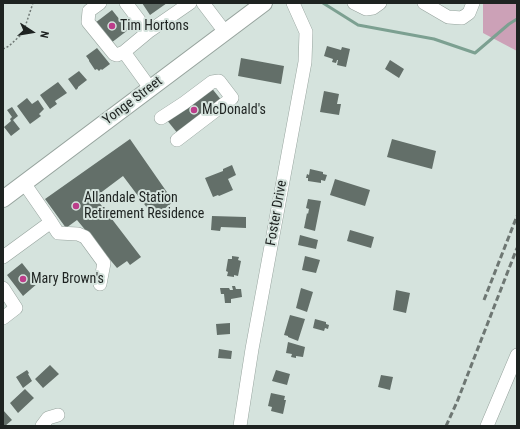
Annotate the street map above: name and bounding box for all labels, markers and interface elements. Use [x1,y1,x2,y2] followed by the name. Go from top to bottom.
[12,12,52,52] north arrow
[120,18,189,34] place label: Tim Hortons
[107,21,117,31] marker: Tim Hortons
[37,30,51,39] text: N
[100,73,166,129] street label: Yonge Street
[202,102,266,118] place label: McDonald's
[189,105,199,115] marker: McDonald's
[263,179,291,247] street label: Foster Drive
[84,190,204,222] place label: Allandale Station Retirement Residence
[71,201,81,211] marker: Allandale Station Retirement Residence
[31,271,104,287] place label: Mary Brown's
[18,274,28,284] marker: Mary Brown's

